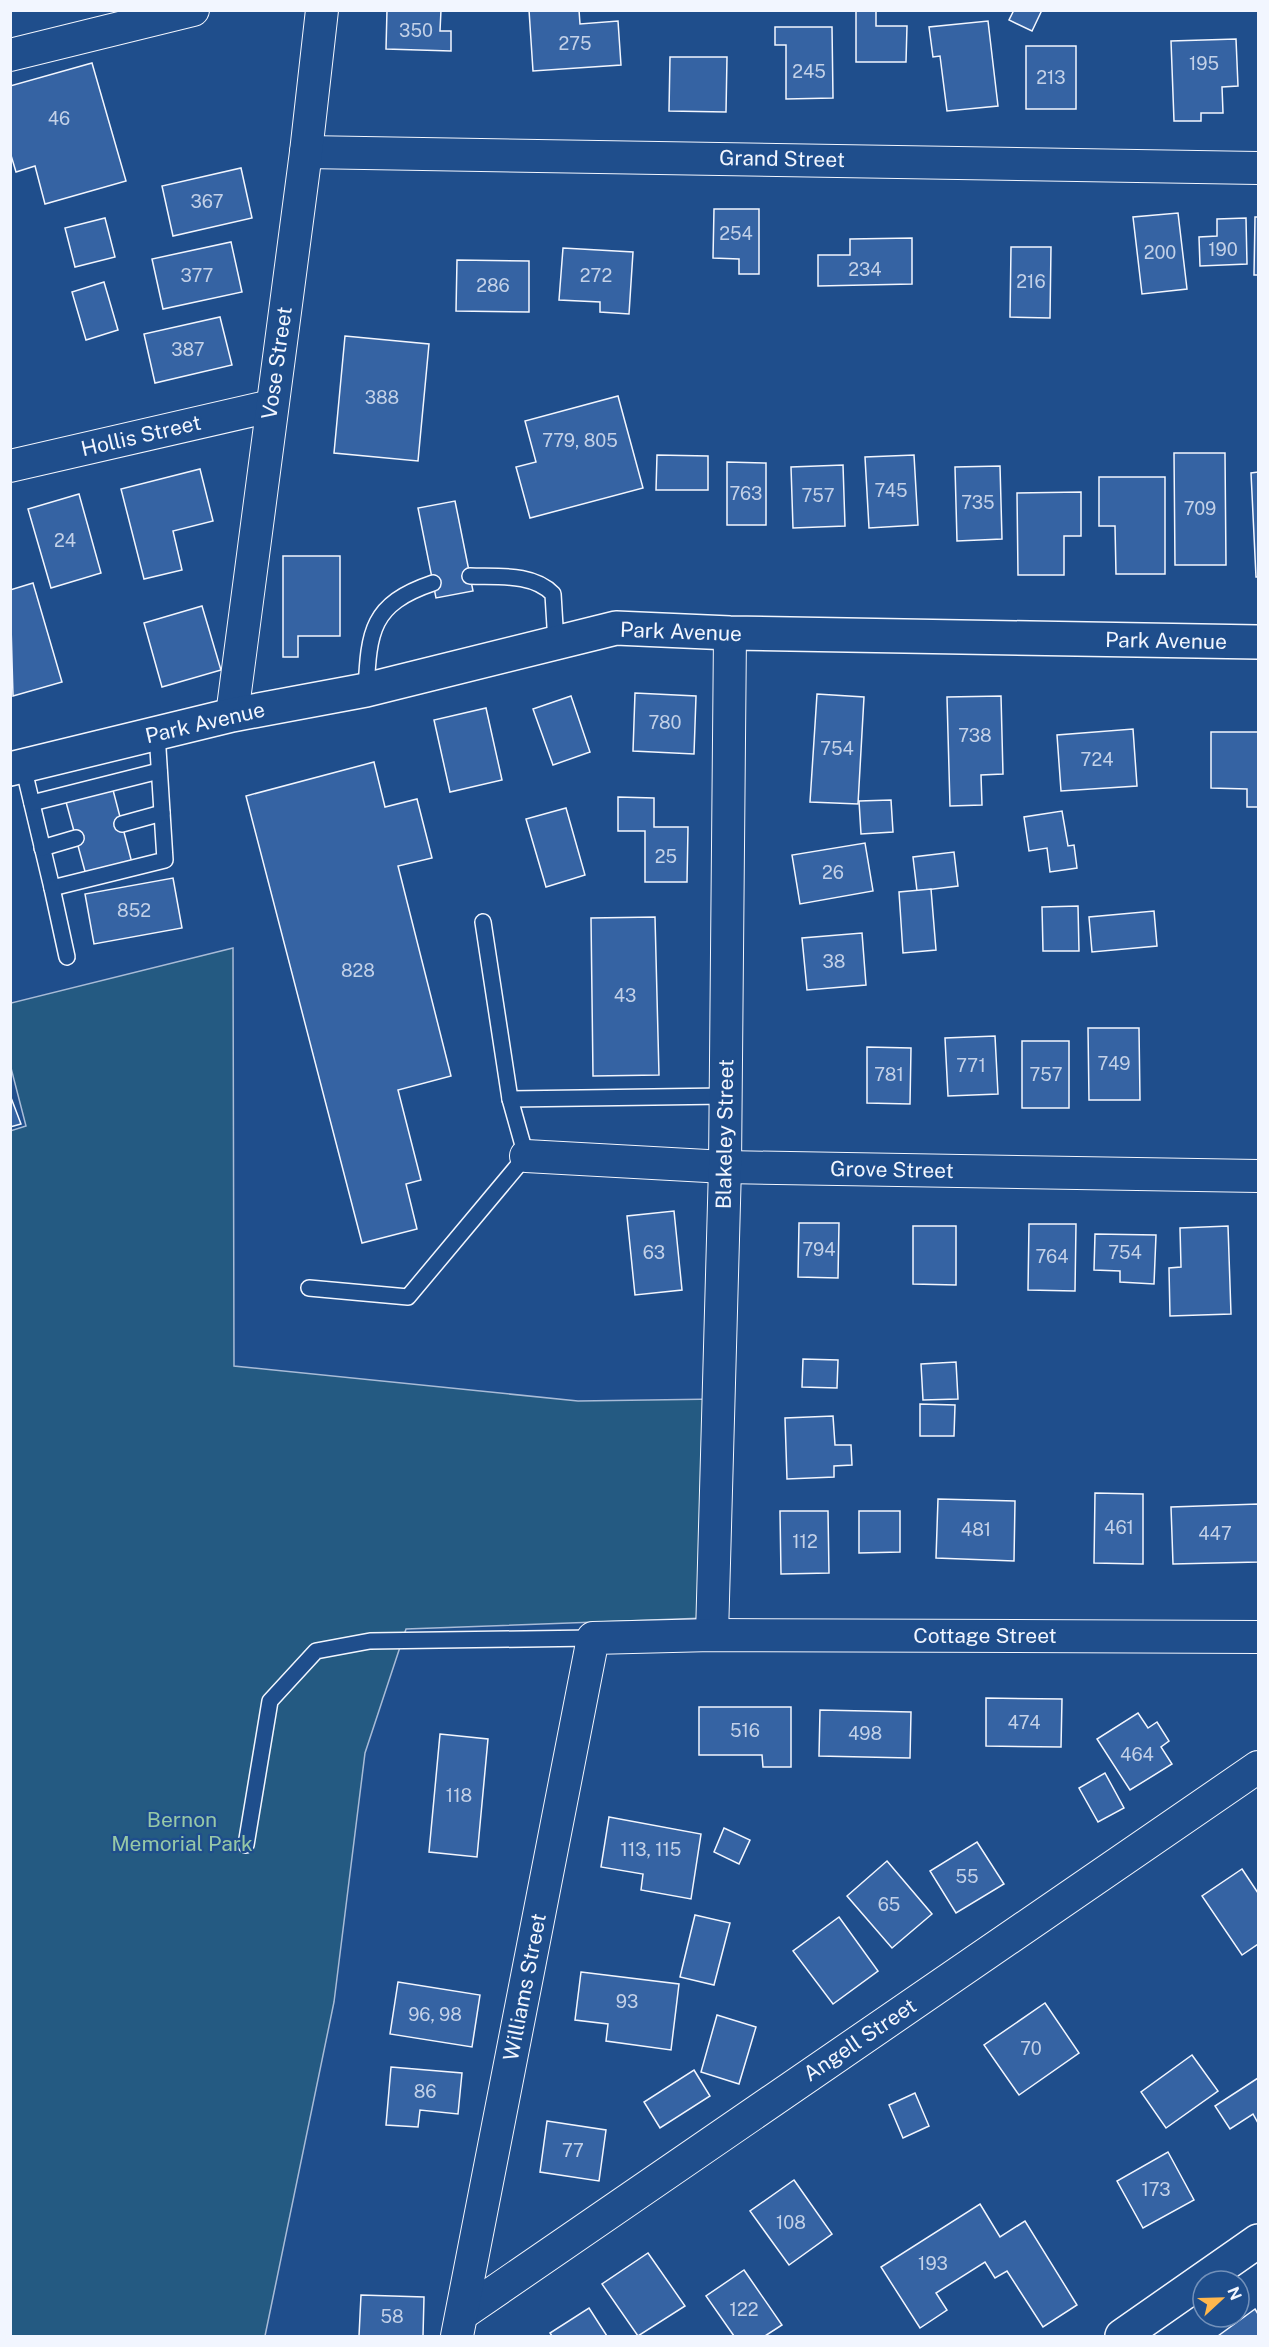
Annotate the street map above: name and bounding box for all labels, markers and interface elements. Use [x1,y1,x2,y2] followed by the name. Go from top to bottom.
[399,20,433,41] house number: 350
[558,33,592,54] house number: 275
[1189,53,1219,74] house number: 195
[792,61,826,82] house number: 245
[1036,67,1066,88] house number: 213
[48,108,70,129] house number: 46
[719,145,845,172] street label: Grand Street
[191,191,223,212] house number: 367
[719,223,753,244] house number: 254
[1208,239,1238,260] house number: 190
[1144,242,1176,263] house number: 200
[848,259,882,280] house number: 234
[181,265,213,286] house number: 377
[580,265,612,286] house number: 272
[1016,271,1046,292] house number: 216
[476,275,510,296] house number: 286
[256,305,297,421] street label: Vose Street
[171,339,205,360] house number: 387
[365,387,399,408] house number: 388
[78,410,203,461] street label: Hollis Street
[542,430,618,451] house number: 779, 805
[874,480,908,501] house number: 745
[730,483,762,504] house number: 763
[801,485,835,506] house number: 757
[961,492,995,513] house number: 735
[1184,498,1216,519] house number: 709
[54,530,76,551] house number: 24
[620,617,742,646] street label: Park Avenue
[1105,627,1227,654] street label: Park Avenue
[143,697,267,748] street label: Park Avenue
[648,712,682,733] house number: 780
[958,725,992,746] house number: 738
[820,738,854,759] house number: 754
[1081,749,1113,770] house number: 724
[655,846,677,867] house number: 25
[822,862,844,883] house number: 26
[117,900,151,921] house number: 852
[823,951,845,972] house number: 38
[341,960,375,981] house number: 828
[614,985,636,1006] house number: 43
[1098,1053,1130,1074] house number: 749
[956,1055,986,1076] house number: 771
[711,1059,738,1209] street label: Blakeley Street
[874,1064,904,1085] house number: 781
[1029,1064,1063,1085] house number: 757
[830,1156,954,1183] street label: Grove Street
[803,1239,835,1260] house number: 794
[643,1242,665,1263] house number: 63
[1108,1242,1142,1263] house number: 754
[1036,1246,1068,1267] house number: 764
[1104,1517,1134,1538] house number: 461
[961,1519,991,1540] house number: 481
[1198,1523,1232,1544] house number: 447
[792,1531,818,1552] house number: 112
[913,1623,1057,1648] street label: Cottage Street
[1008,1712,1040,1733] house number: 474
[730,1720,760,1741] house number: 516
[848,1723,882,1744] house number: 498
[1120,1744,1154,1765] house number: 464
[446,1785,472,1806] house number: 118
[111,1807,253,1856] park label: Bernon Memorial Park
[621,1839,681,1860] house number: 113, 115
[955,1866,979,1887] house number: 55
[878,1894,900,1915] house number: 65
[498,1911,551,2063] street label: Williams Street
[616,1991,638,2012] house number: 93
[799,1993,921,2086] street label: Angell Street
[408,2004,462,2025] house number: 96, 98
[1020,2038,1042,2059] house number: 70
[414,2081,436,2102] house number: 86
[562,2140,584,2161] house number: 77
[1141,2179,1171,2200] house number: 173
[776,2212,806,2233] house number: 108
[918,2253,948,2274] house number: 193
[1191,2269,1251,2329] north arrow
[1223,2284,1246,2303] text: N
[730,2299,758,2320] house number: 122
[380,2306,404,2327] house number: 58

